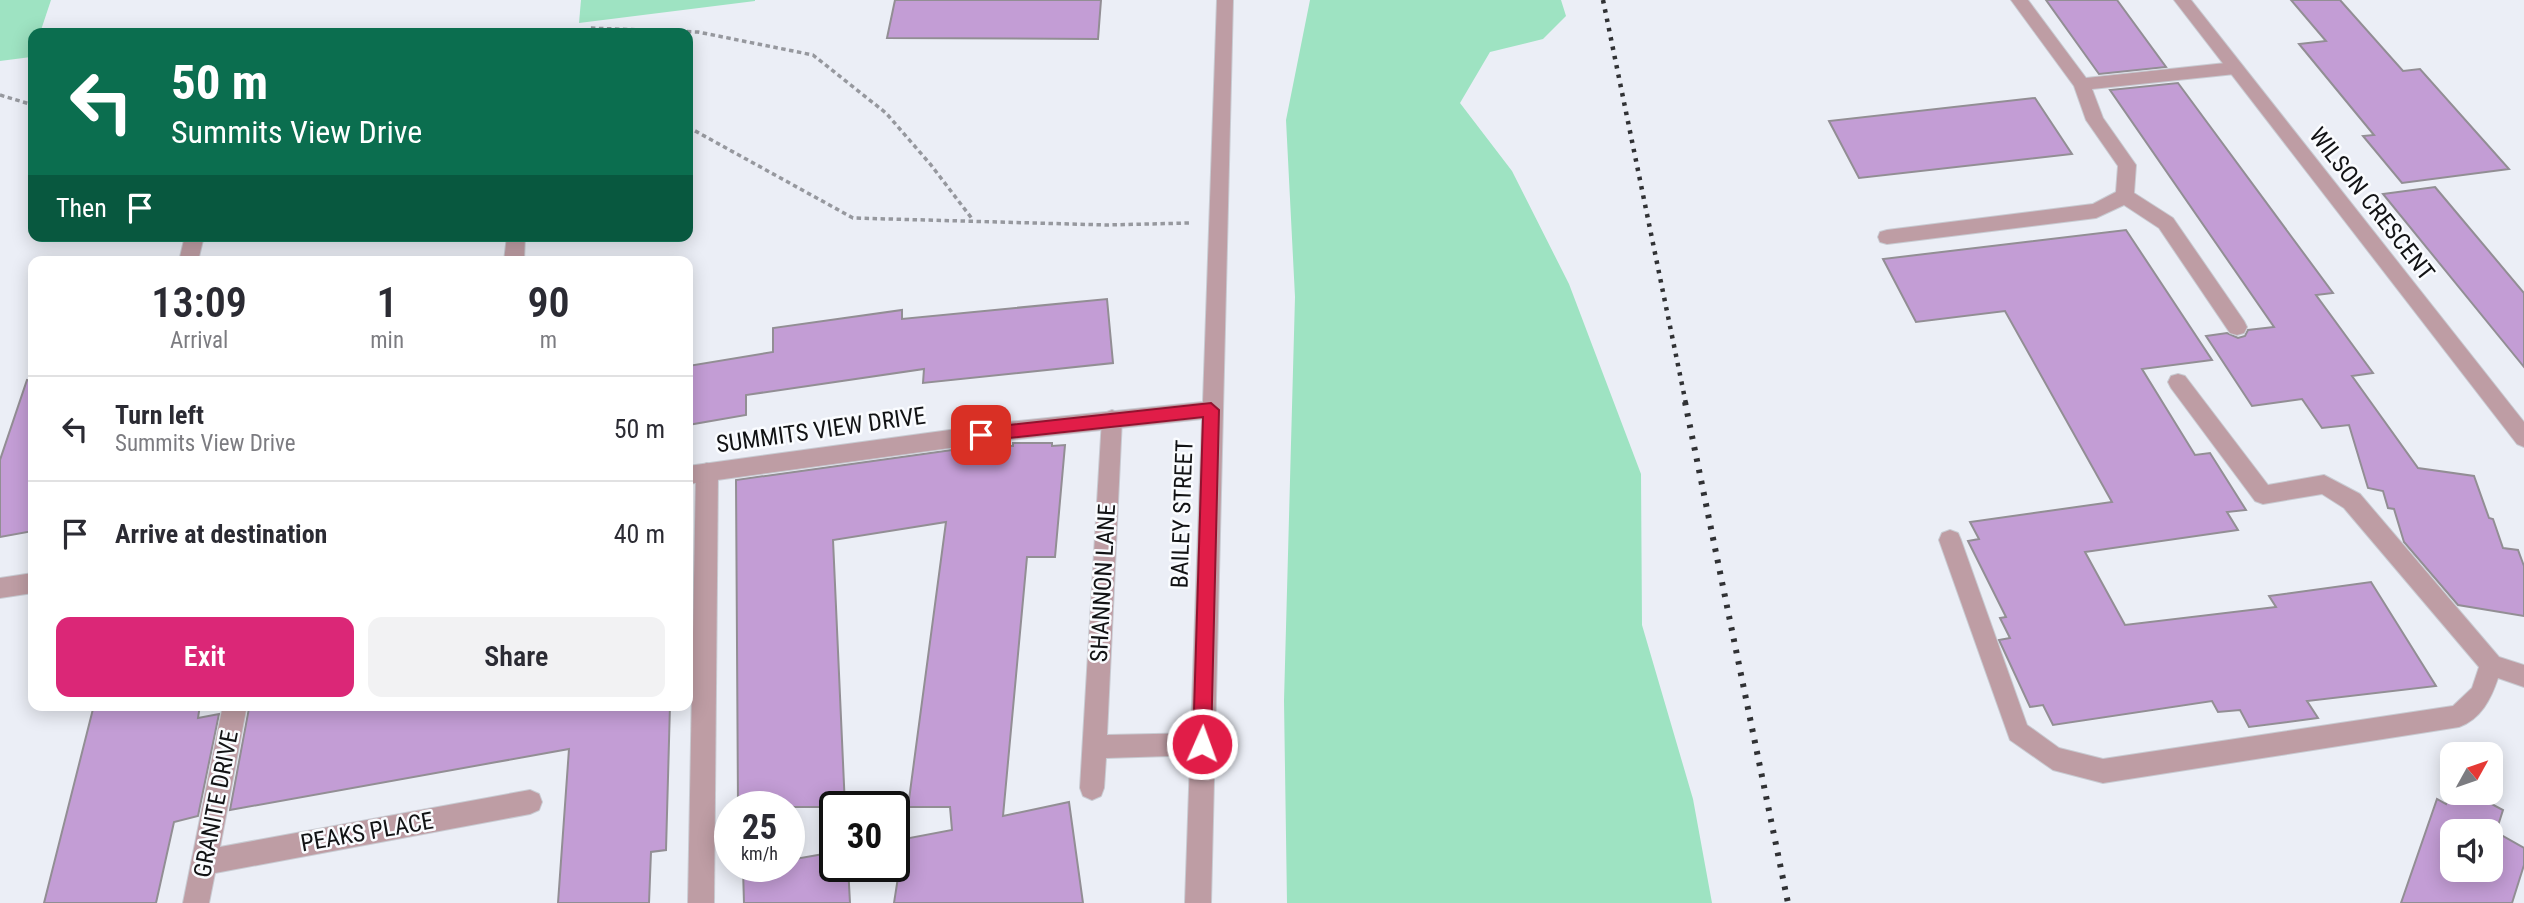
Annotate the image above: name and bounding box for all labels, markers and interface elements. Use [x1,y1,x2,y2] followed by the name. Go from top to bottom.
[171,54,268,111] text: 50 m
[56,56,147,147] icon: left
[171,113,422,151] text: Summits View Drive
[2304,122,2440,286] street label: WILSON CRESCENT
[121,189,159,227] icon: arrive
[56,193,107,223] text: Then
[151,278,247,327] text: 13:09
[377,278,398,327] text: 1
[527,278,570,327] text: 90
[170,327,228,354] text: Arrival
[370,327,404,354] text: min
[540,327,557,354] text: m
[115,400,204,430] text: Turn left
[715,401,928,459] street label: SUMMITS VIEW DRIVE
[951,405,1011,465] pin
[56,410,94,448] icon: left
[614,414,665,444] text: 50 m
[962,416,1000,454] icon: arrive
[115,430,296,457] text: Summits View Drive
[1165,439,1199,589] street label: BAILEY STREET
[1085,503,1121,663] street label: SHANNON LANE
[56,515,94,553] icon: arrive
[115,519,327,549] text: Arrive at destination
[614,519,665,549] text: 40 m
[56,617,354,697] button: Exit
[368,617,665,697] button: Share
[1165,707,1239,781] position arrow
[188,728,244,880] street label: GRANITE DRIVE
[2440,742,2502,805] north arrow
[2440,742,2503,882] map controls
[819,791,910,882] speed limit sign: 30
[298,807,436,857] street label: PEAKS PLACE
[742,807,777,848] text: 25
[2440,819,2503,882] button: sound
[741,843,778,864] text: km/h

